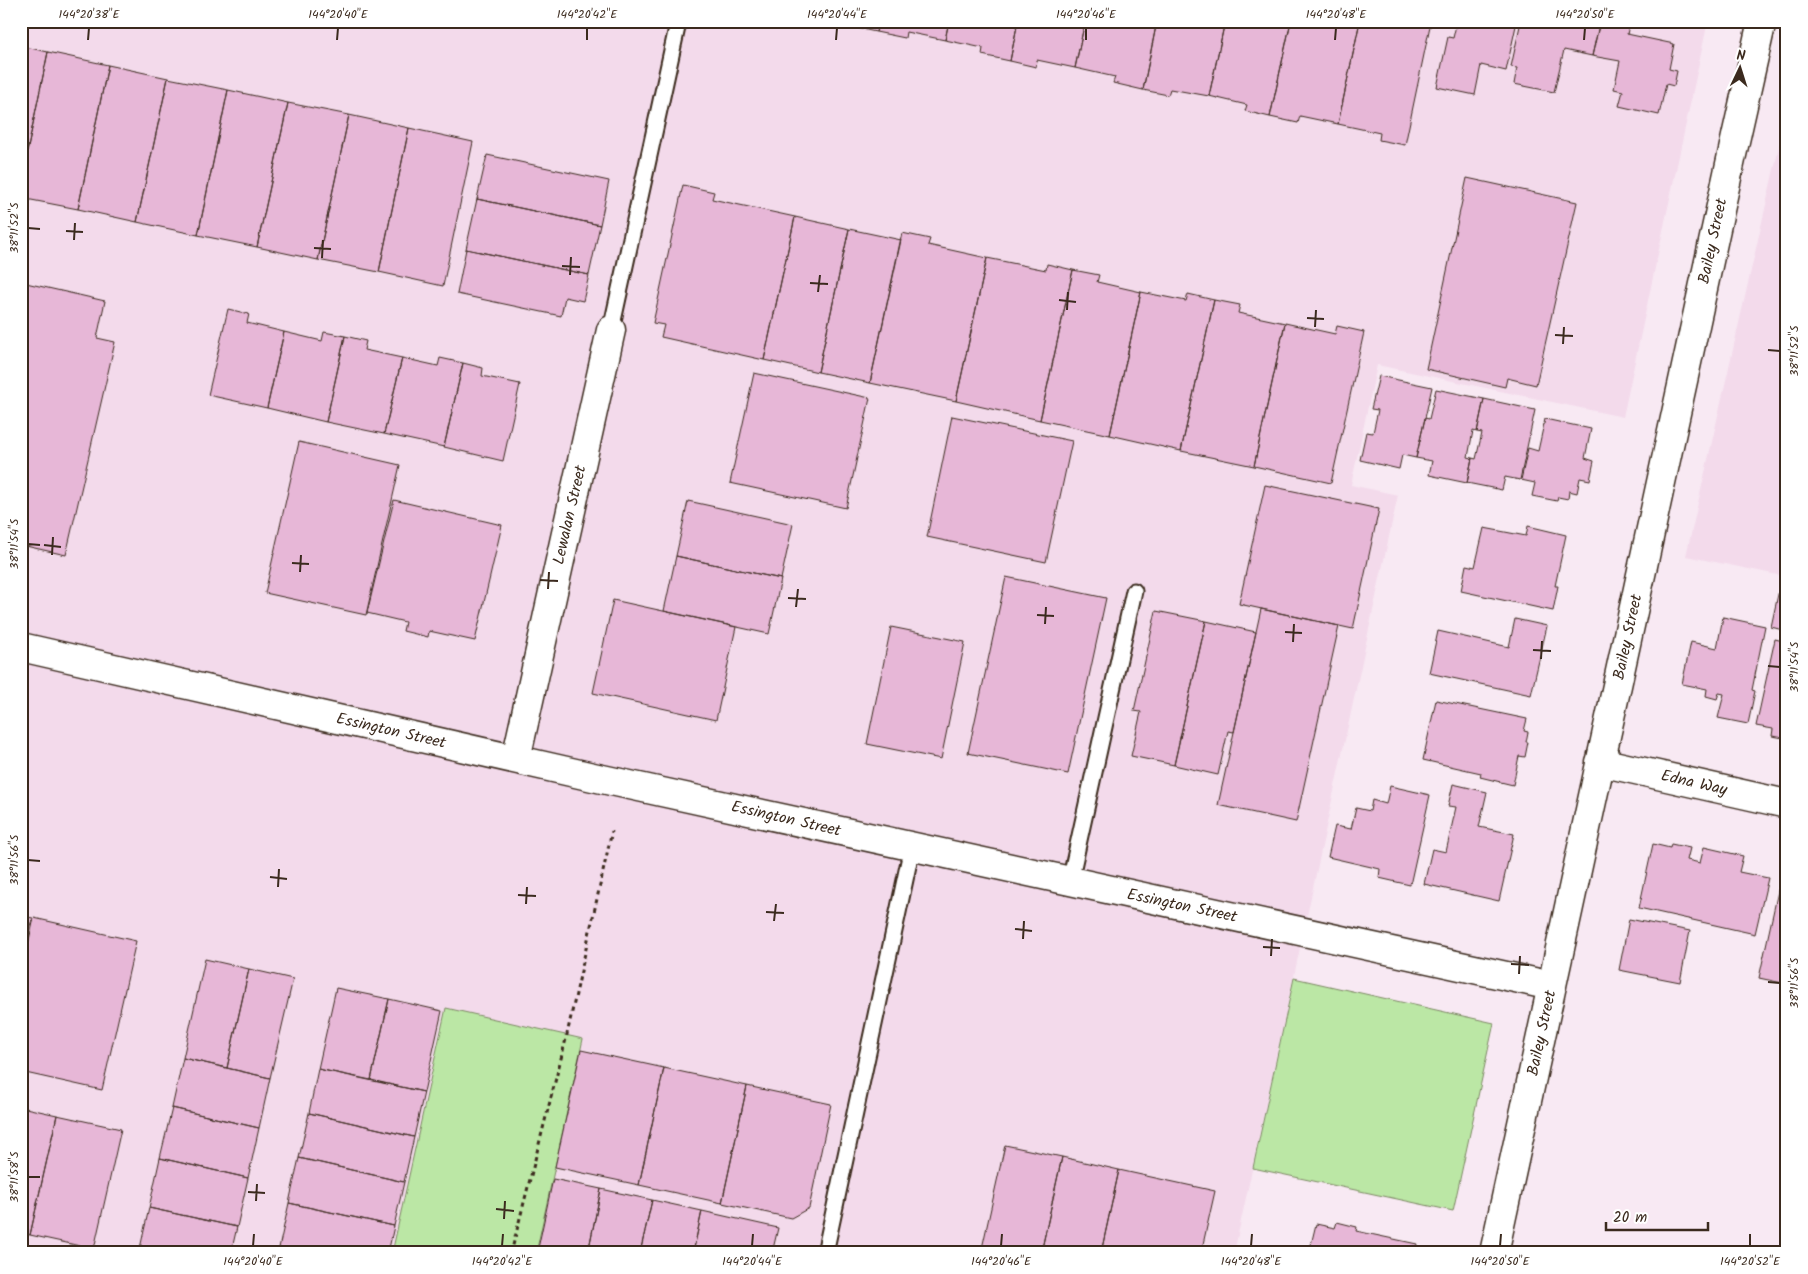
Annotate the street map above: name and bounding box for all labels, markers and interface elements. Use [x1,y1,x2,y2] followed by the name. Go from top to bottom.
[59,5,120,24] text: 144°20'38"E
[308,5,369,24] text: 144°20'40"E
[557,5,618,24] text: 144°20'42"E
[807,5,868,24] text: 144°20'44"E
[1056,5,1117,24] text: 144°20'46"E
[1306,5,1367,24] text: 144°20'48"E
[1555,5,1616,24] text: 144°20'50"E
[1716,42,1766,92] north arrow
[1736,45,1746,67] text: N
[1692,195,1734,286] street label: Bailey Street
[5,202,24,254] text: 38°11'52"S
[1785,325,1804,377] text: 38°11'52"S
[546,462,594,567] street label: Lewalan Street
[5,518,24,569] text: 38°11'54"S
[1607,591,1649,682] street label: Bailey Street
[1785,641,1804,692] text: 38°11'54"S
[334,706,449,756] street label: Essington Street
[1658,763,1730,803] street label: Edna Way
[729,794,844,844] street label: Essington Street
[5,834,24,885] text: 38°11'56"S
[1125,882,1240,930] street label: Essington Street
[1785,957,1804,1008] text: 38°11'56"S
[1521,987,1563,1078] street label: Bailey Street
[5,1151,24,1203] text: 38°11'58"S
[1606,1199,1708,1231] scale bar
[1613,1206,1647,1230] text: 20 m
[223,1252,284,1271] text: 144°20'40"E
[472,1252,533,1271] text: 144°20'42"E
[722,1252,783,1271] text: 144°20'44"E
[971,1252,1032,1271] text: 144°20'46"E
[1221,1252,1282,1271] text: 144°20'48"E
[1470,1252,1531,1271] text: 144°20'50"E
[1720,1252,1781,1271] text: 144°20'52"E

